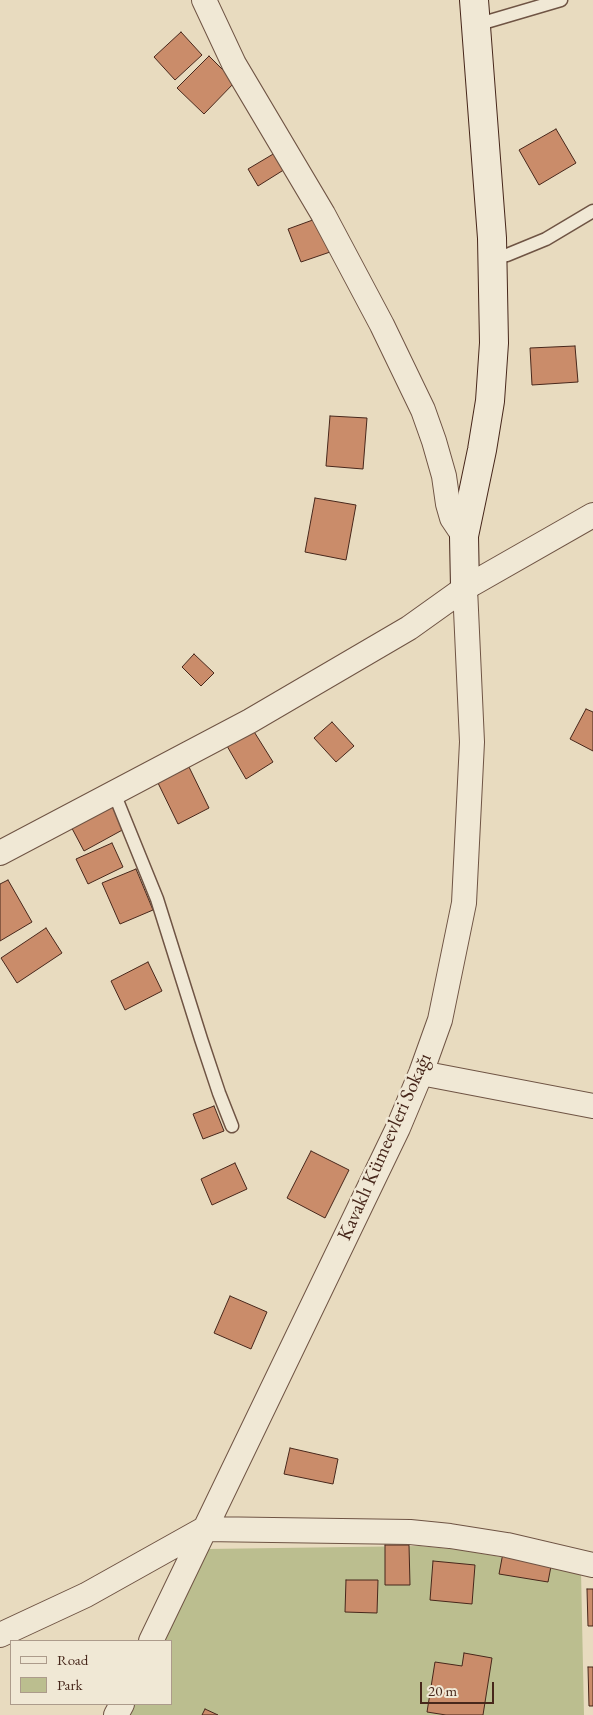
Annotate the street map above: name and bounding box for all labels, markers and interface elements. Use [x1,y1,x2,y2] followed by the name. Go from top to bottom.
[333,1050,437,1244] street label: Kavaklı Kümeevleri Sokağı
[10,1640,172,1705] legend
[57,1650,88,1669] text: Road
[423,1672,497,1704] scale bar
[57,1675,83,1694] text: Park
[428,1681,457,1700] text: 20 m

